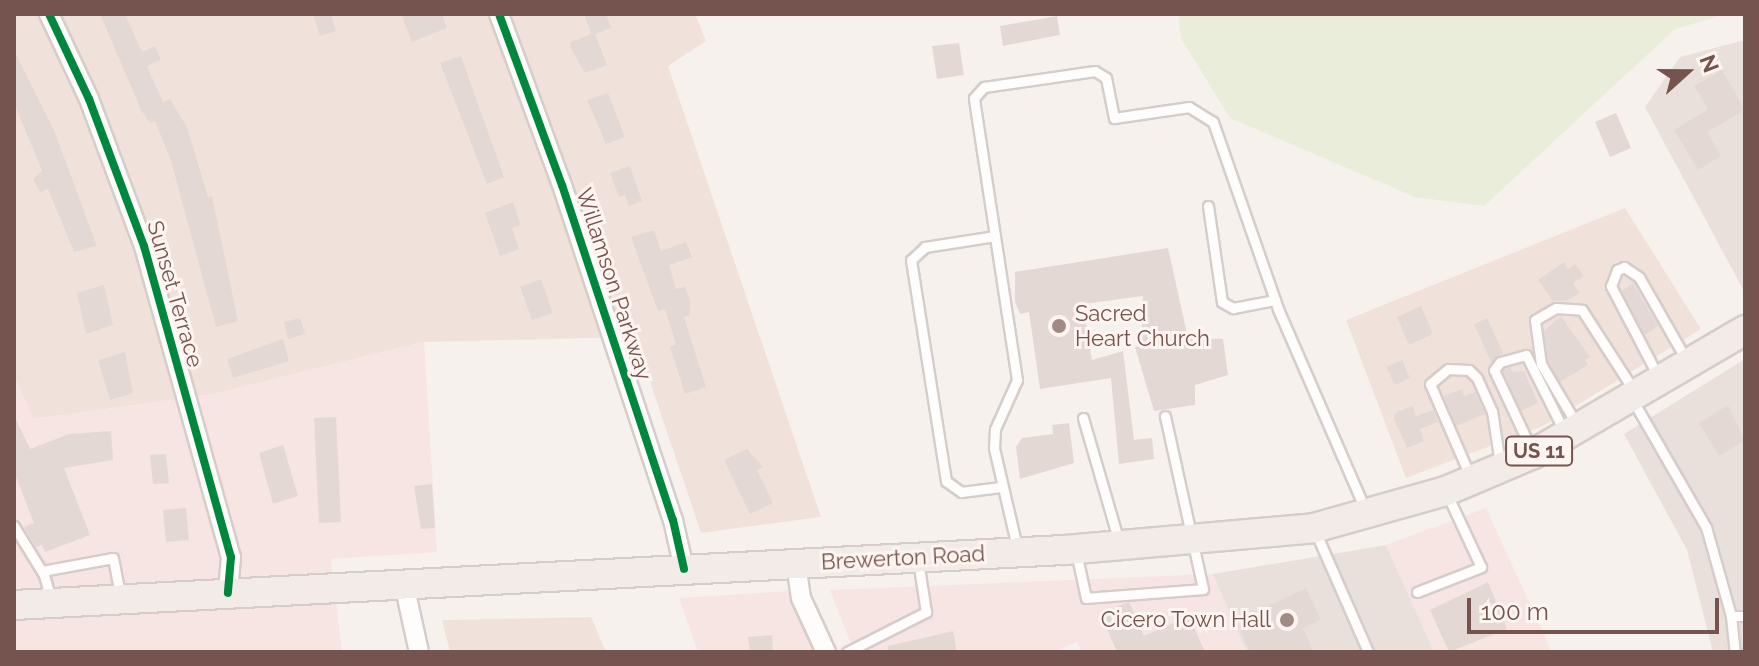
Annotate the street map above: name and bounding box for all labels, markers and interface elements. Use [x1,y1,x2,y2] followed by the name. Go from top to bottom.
[1647,32,1727,112] north arrow
[1694,51,1725,76] text: N
[571,185,657,383] street label: Willamson Parkway
[141,217,209,371] street label: Sunset Terrace
[1075,300,1210,352] place label: Sacred Heart Church
[1050,317,1068,335] marker: Sacred Heart Church
[1505,435,1573,467] road number: US 11
[820,541,986,575] street label: Brewerton Road
[1471,582,1723,632] scale bar
[1481,597,1549,626] text: 100 m
[1100,607,1271,633] place label: Cicero Town Hall
[1278,611,1296,629] marker: Cicero Town Hall

